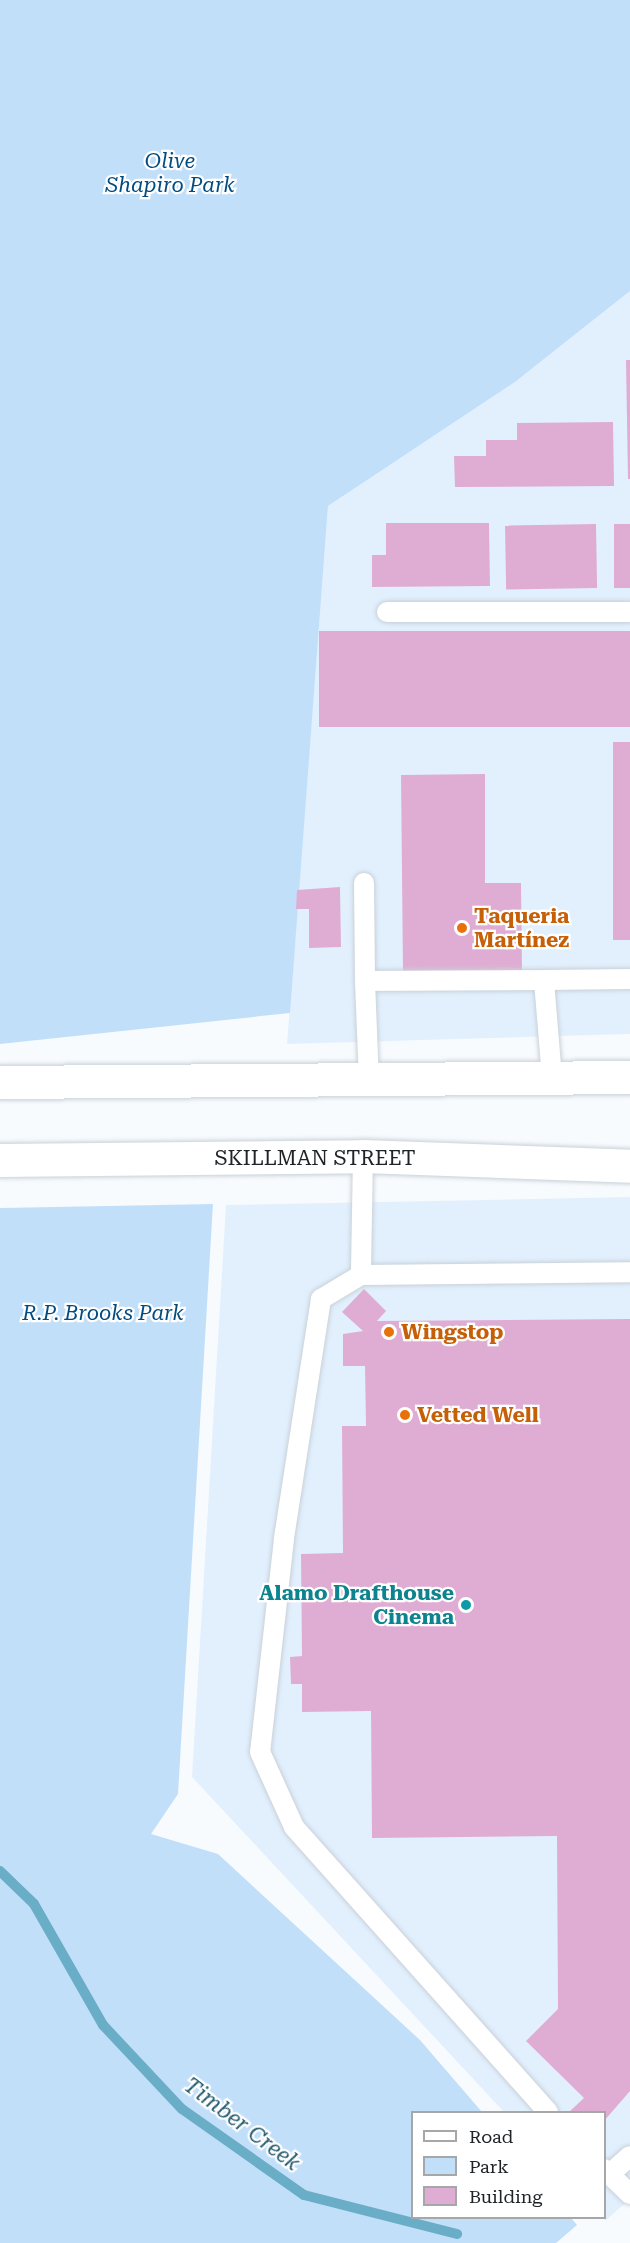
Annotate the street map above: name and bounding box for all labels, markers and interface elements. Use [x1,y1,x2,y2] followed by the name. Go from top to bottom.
[105,148,235,198] park label: Olive Shapiro Park
[474,903,569,953] place label: Taqueria Martínez
[455,921,469,935] marker: Taqueria Martínez
[214,1145,416,1171] street label: SKILLMAN STREET
[22,1300,184,1326] park label: R.P. Brooks Park
[401,1319,503,1345] place label: Wingstop
[382,1325,396,1339] marker: Wingstop
[417,1402,539,1428] place label: Vetted Well
[398,1408,412,1422] marker: Vetted Well
[259,1580,454,1630] place label: Alamo Drafthouse Cinema
[459,1598,473,1612] marker: Alamo Drafthouse Cinema
[179,2072,305,2176] water label: Timber Creek
[411,2111,606,2219] legend
[469,2126,513,2147] text: Road
[469,2156,509,2177] text: Park
[469,2186,543,2207] text: Building

